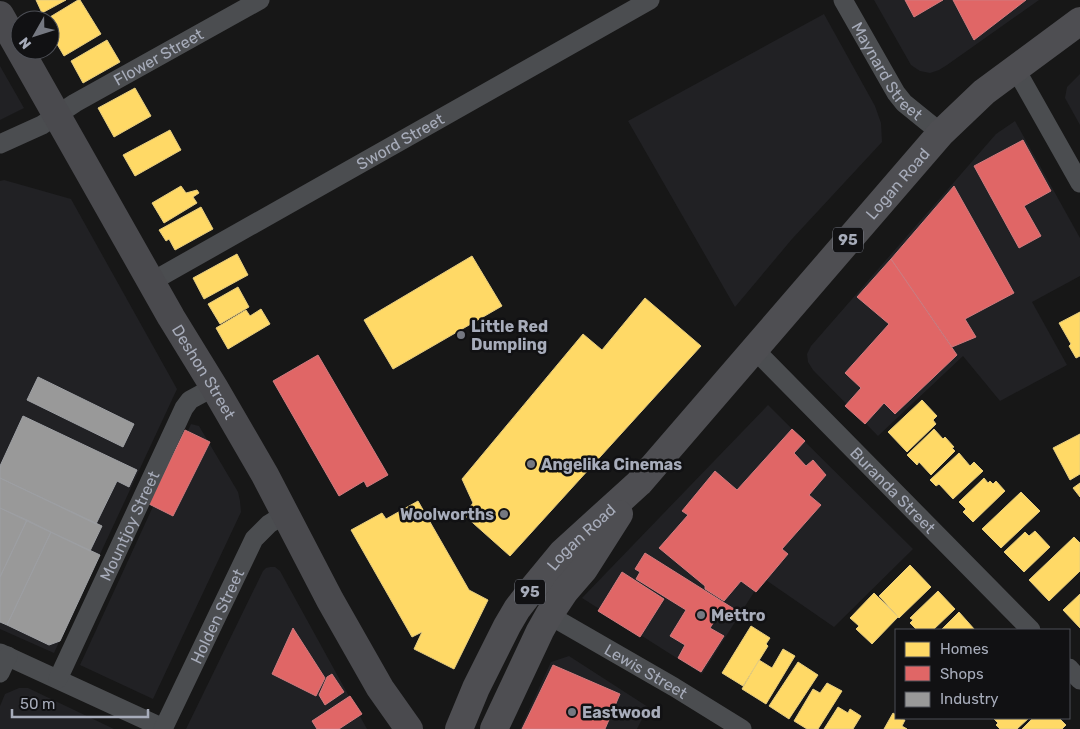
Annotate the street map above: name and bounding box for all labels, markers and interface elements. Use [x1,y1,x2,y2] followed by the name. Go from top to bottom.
[10,10,60,60] north arrow
[848,19,927,124] street label: Maynard Street
[110,24,206,89] street label: Flower Street
[16,34,35,52] text: N
[353,109,447,174] street label: Sword Street
[862,144,933,223] street label: Logan Road
[833,228,863,252] road number: 95
[471,317,548,354] place label: Little Red Dumpling
[168,321,240,422] street label: Deshon Street
[455,329,467,341] marker: Little Red Dumpling
[846,443,940,537] street label: Buranda Street
[541,455,682,474] place label: Angelika Cinemas
[525,458,537,470] marker: Angelika Cinemas
[96,468,163,584] street label: Mountjoy Street
[543,500,619,574] street label: Logan Road
[400,505,494,524] place label: Woolworths
[498,508,510,520] marker: Woolworths
[186,566,248,667] street label: Holden Street
[515,580,545,604] road number: 95
[711,606,766,625] place label: Mettro
[695,609,707,621] marker: Mettro
[895,629,1070,719] legend
[601,640,691,702] street label: Lewis Street
[940,640,989,658] text: Homes
[940,665,984,683] text: Shops
[12,686,149,718] scale bar
[940,690,999,708] text: Industry
[20,695,55,713] text: 50 m
[582,703,661,722] place label: Eastwood
[566,706,578,718] marker: Eastwood

